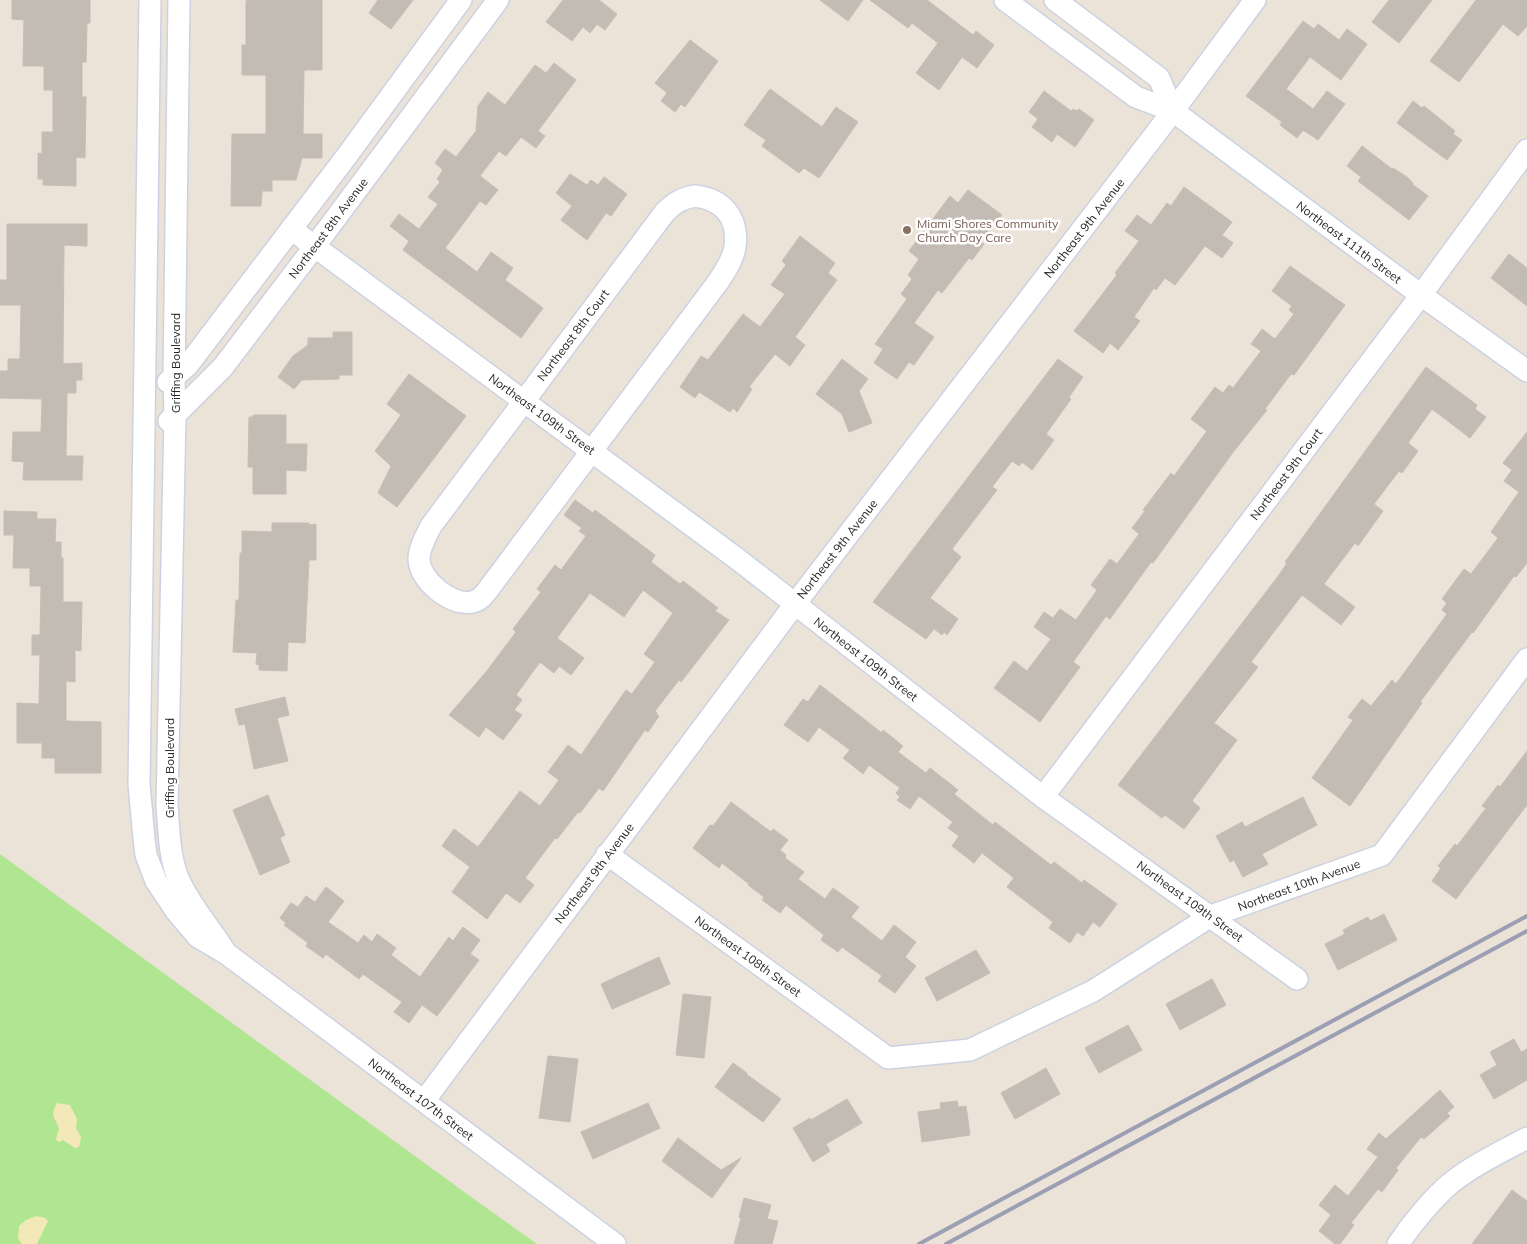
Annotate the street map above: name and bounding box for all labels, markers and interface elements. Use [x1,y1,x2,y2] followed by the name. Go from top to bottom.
[285,175,371,281] street label: Northeast 8th Avenue
[1041,175,1127,281] street label: Northeast 9th Avenue
[1293,198,1405,286] street label: Northeast 111th Street
[917,216,1059,245] place label: Miami Shores Community Church Day Care
[901,224,913,236] marker: Miami Shores Community Church Day Care
[534,286,612,384] street label: Northeast 8th Court
[168,313,183,413] street label: Griffing Boulevard
[486,370,598,458] street label: Northeast 109th Street
[1247,425,1325,523] street label: Northeast 9th Court
[794,496,880,602] street label: Northeast 9th Avenue
[811,614,921,704] street label: Northeast 109th Street
[162,718,177,818] street label: Griffing Boulevard
[551,820,637,926] street label: Northeast 9th Avenue
[1236,856,1362,914] street label: Northeast 10th Avenue
[1134,857,1246,945] street label: Northeast 109th Street
[692,912,804,1000] street label: Northeast 108th Street
[365,1055,477,1143] street label: Northeast 107th Street

